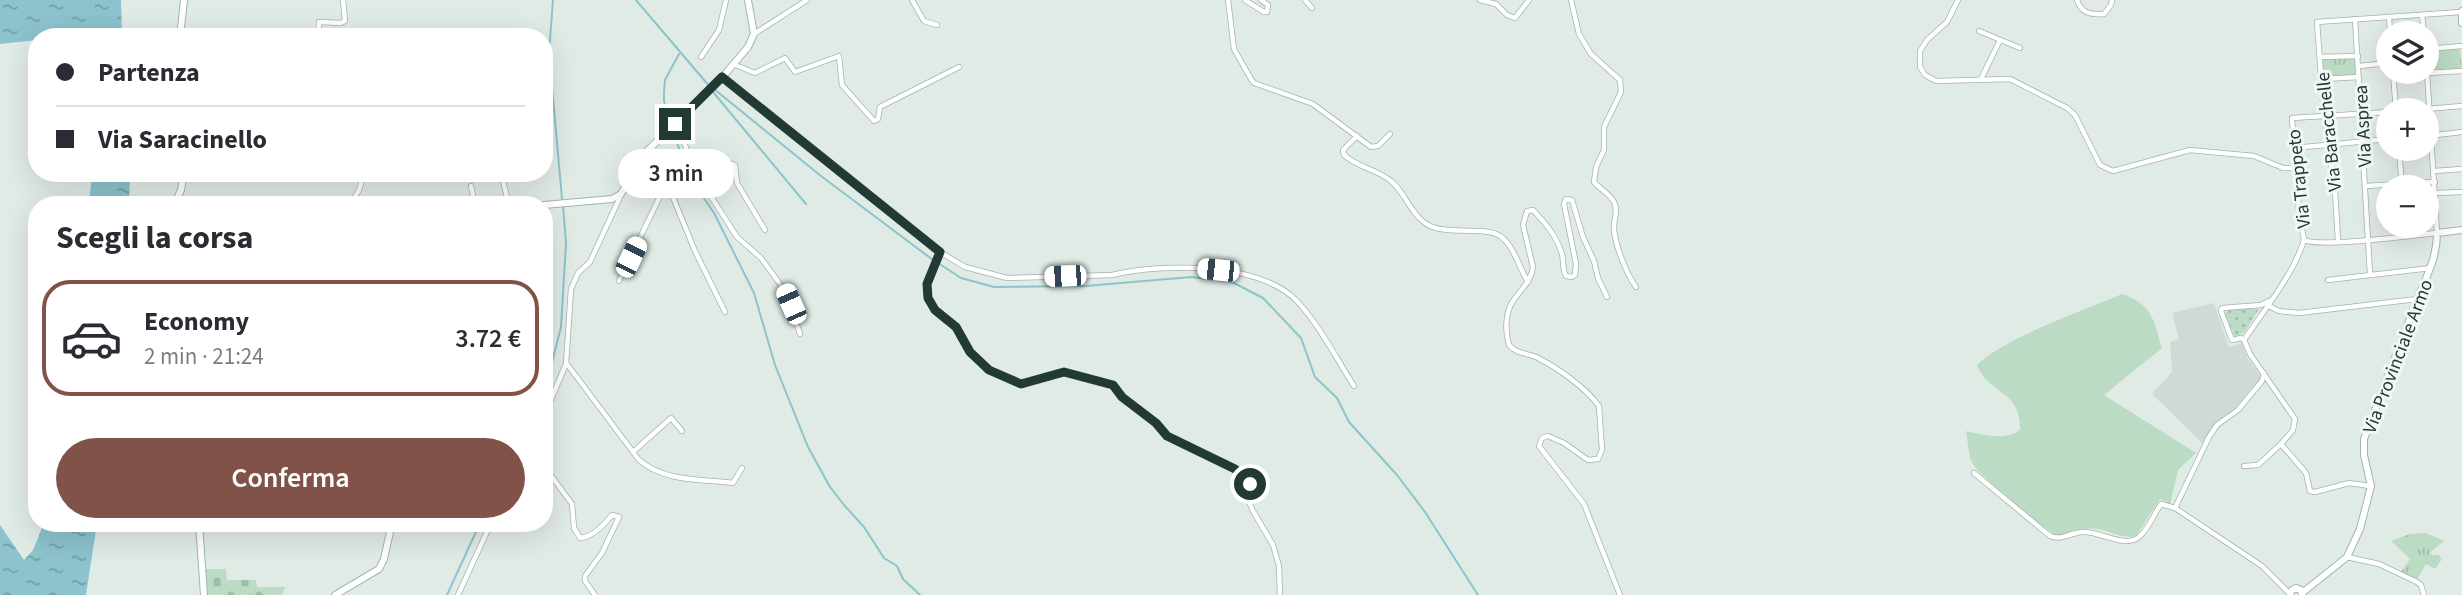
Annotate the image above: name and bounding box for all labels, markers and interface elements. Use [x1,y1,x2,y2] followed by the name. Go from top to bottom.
[2376,21,2439,238] map controls
[2376,21,2439,84] button: layers
[98,54,200,91] text: Partenza
[2310,71,2349,193] street label: Via Baracchelle
[2348,84,2379,168] street label: Via Asprea
[2376,98,2439,161] button: +
[659,108,691,140] route end
[98,121,267,158] text: Via Saracinello
[2281,128,2318,230] street label: Via Trappeto
[617,148,733,198] callout: 3 min
[649,157,703,190] text: 3 min
[2376,175,2439,238] button: −
[56,215,253,261] text: Scegli la corsa
[613,234,650,280] car
[1197,257,1240,283] car
[1044,265,1087,287] car
[2357,276,2440,438] street label: Via Provinciale Armo
[773,281,810,327] car
[144,303,249,340] text: Economy
[60,307,123,370] icon: car
[455,320,521,357] text: 3.72 €
[144,340,264,373] text: 2 min · 21:24
[56,438,525,518] button: Conferma
[1234,468,1266,500] route start

